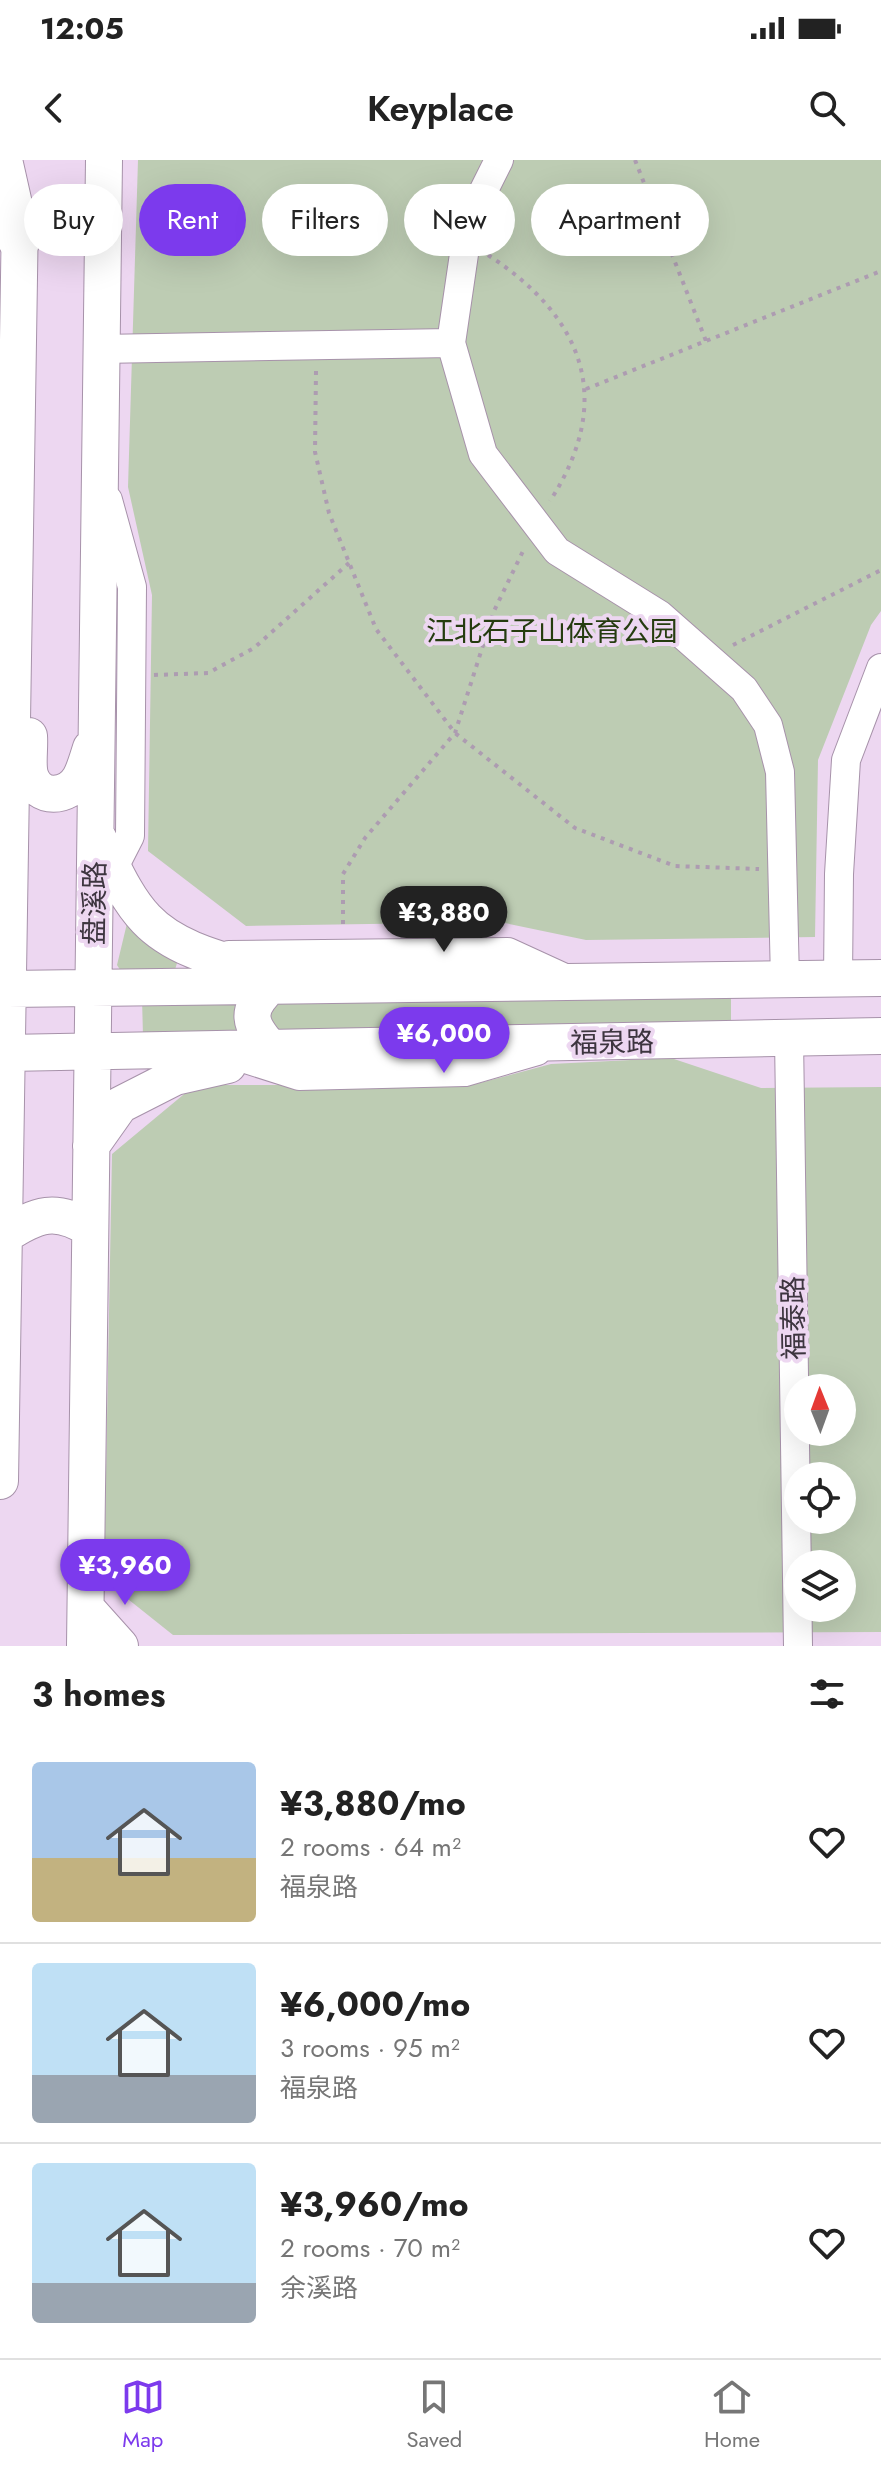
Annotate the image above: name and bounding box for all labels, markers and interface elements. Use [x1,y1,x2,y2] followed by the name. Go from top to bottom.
[40,7,124,50] text: 12:05
[367,82,514,134] text: Keyplace
[32,86,76,130] icon: back
[805,86,849,130] icon: search
[24,184,123,256] chip: Buy
[139,184,246,256] chip: Rent
[262,184,388,256] chip: Filters
[404,184,515,256] chip: New
[531,184,709,256] chip: Apartment
[426,611,678,652] park label: 江北石子山体育公园
[73,861,116,945] street label: 盘溪路
[379,886,509,954] pin: ¥3,880
[398,893,490,931] text: ¥3,880
[379,1007,509,1075] pin: ¥6,000
[397,1014,491,1052] text: ¥6,000
[570,1021,654,1064] street label: 福泉路
[772,1276,815,1360] street label: 福泰路
[784,1374,856,1446] north arrow
[784,1374,856,1622] map controls
[784,1462,856,1534] button: locate
[60,1539,190,1607] pin: ¥3,960
[78,1546,172,1584] text: ¥3,960
[784,1550,856,1622] button: layers
[32,1670,166,1719] text: 3 homes
[805,1672,849,1716] icon: filters
[280,1779,466,1828] text: ¥3,880/mo
[96,1794,192,1890] icon: home
[805,1820,849,1864] icon: heart
[280,1828,461,1866] text: 2 rooms · 64 m²
[280,1868,358,1906] text: 福泉路
[280,1980,470,2029] text: ¥6,000/mo
[96,1995,192,2091] icon: home
[805,2021,849,2065] icon: heart
[280,2029,460,2067] text: 3 rooms · 95 m²
[280,2069,358,2107] text: 福泉路
[280,2180,469,2229] text: ¥3,960/mo
[96,2195,192,2291] icon: home
[805,2221,849,2265] icon: heart
[280,2229,460,2267] text: 2 rooms · 70 m²
[280,2269,358,2307] text: 余溪路
[121,2375,165,2455] tab: Map
[407,2375,462,2455] tab: Saved
[704,2375,760,2455] tab: Home

